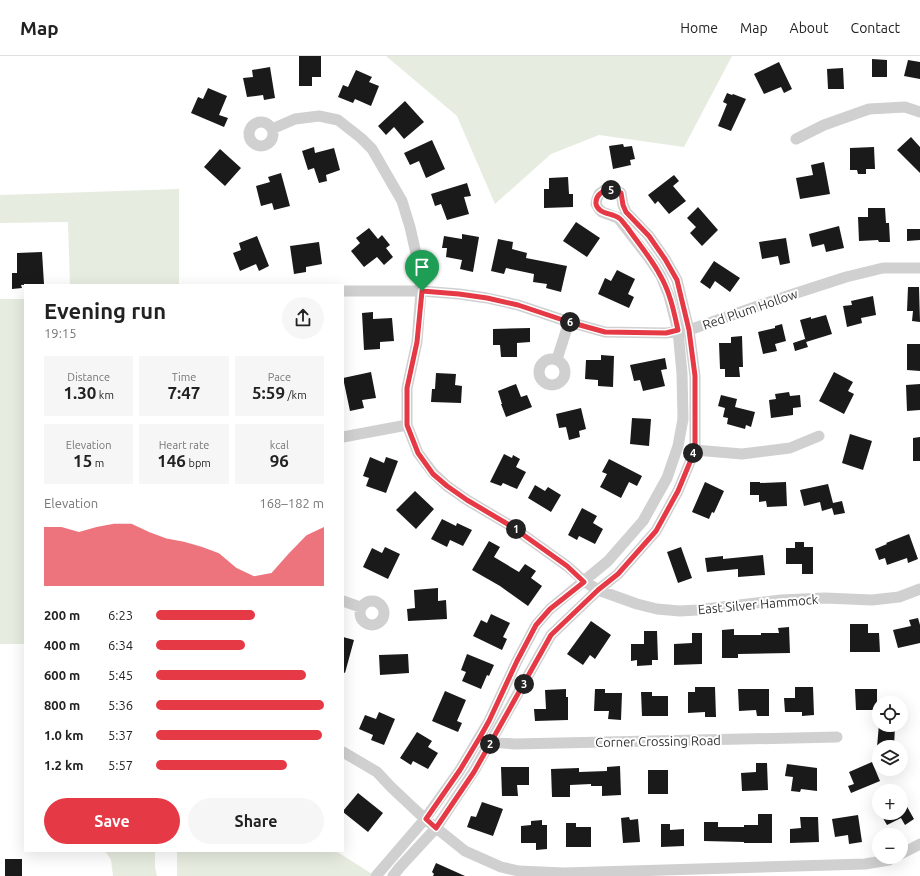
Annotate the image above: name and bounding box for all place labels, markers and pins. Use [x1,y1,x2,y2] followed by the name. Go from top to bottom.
[601,180,621,200] pin: 5
[405,250,439,291] pin
[560,312,580,332] pin: 6
[683,443,703,463] pin: 4
[506,519,526,539] pin: 1
[514,674,534,694] pin: 3
[480,734,500,754] pin: 2

